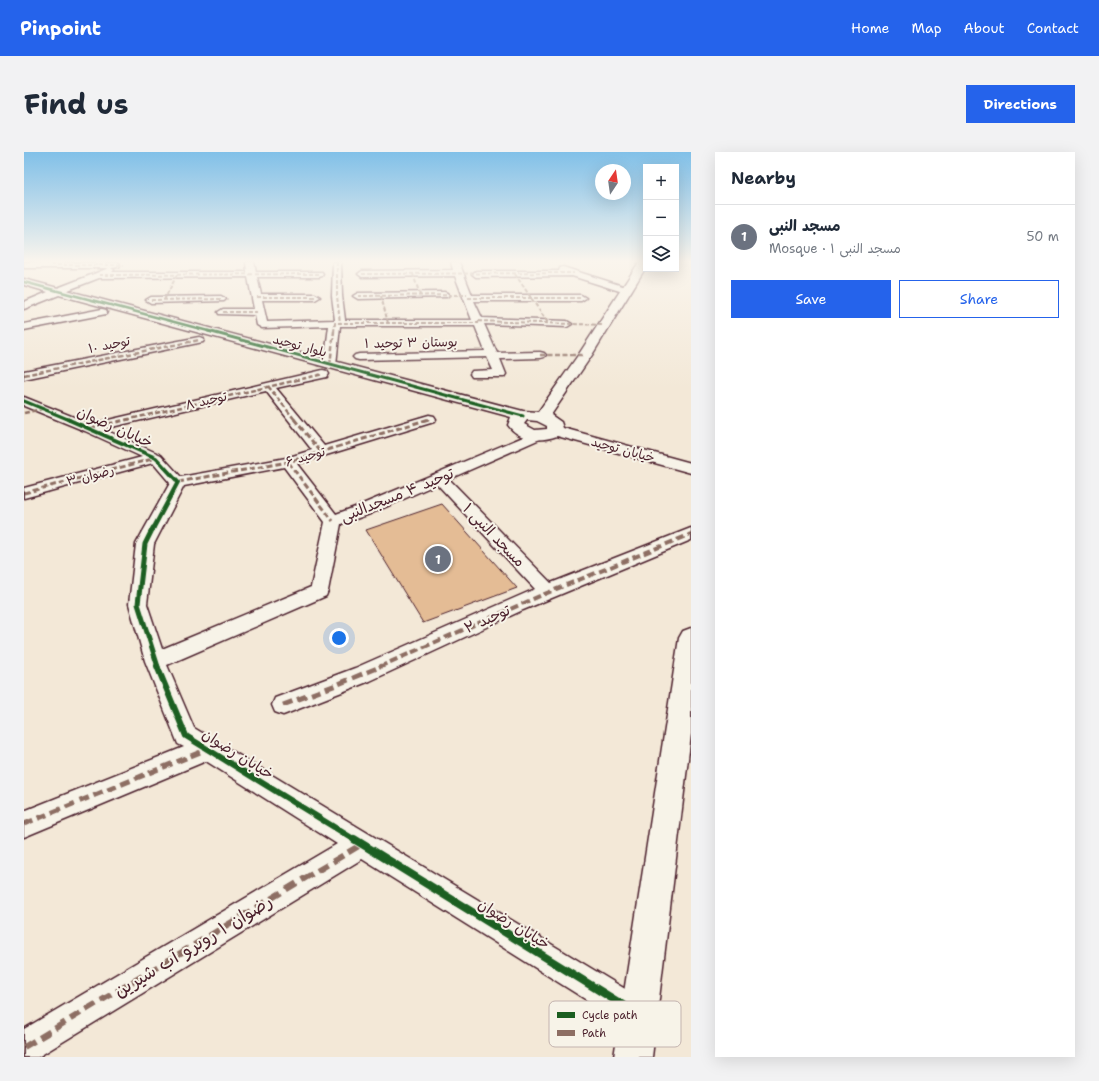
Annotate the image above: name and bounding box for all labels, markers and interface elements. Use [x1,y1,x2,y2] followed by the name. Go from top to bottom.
[20,16,101,41] text: Pinpoint
[851,19,890,37] text: Home
[912,19,942,37] text: Map
[964,19,1005,37] text: About
[1027,19,1079,37] text: Contact
[24,85,129,123] text: Find us
[966,85,1075,123] button: Directions
[595,164,631,200] north arrow
[643,164,679,272] map controls
[643,164,679,200] button: +
[731,167,796,189] text: Nearby
[643,200,679,236] button: −
[769,216,840,236] text: مسجد النبی
[741,228,747,245] text: 1
[1026,228,1059,245] text: 50 m
[643,236,679,272] button: layers
[769,240,901,257] text: Mosque · مسجد النبی ۱
[731,280,891,318] button: Save
[899,280,1059,318] button: Share
[271,330,329,361] street label: بلوار توحید
[87,332,132,357] street label: توحید ۱۰
[364,333,458,352] street label: بوستان ۳ توحید ۱
[184,387,229,414] street label: توحید ۸
[74,401,156,453] street label: خیابان رضوان
[589,433,657,466] street label: خیابان توحید
[283,443,327,470] street label: توحید ۶
[64,461,116,490] street label: رضوان ۳
[337,463,457,527] street label: توحید ۴ مسجدالنبی
[458,499,530,571] street label: مسجد النبی ۱
[425,544,451,574] pin: 1
[461,600,514,638] street label: توحید ۲
[329,628,349,648] your location
[198,724,278,784] street label: خیابان رضوان
[109,889,277,1003] street label: رضوان ۱ روبرو آب شیرین
[474,894,554,954] street label: خیابان رضوان
[549,1001,681,1047] legend
[582,1008,638,1023] text: Cycle path
[582,1026,606,1041] text: Path

